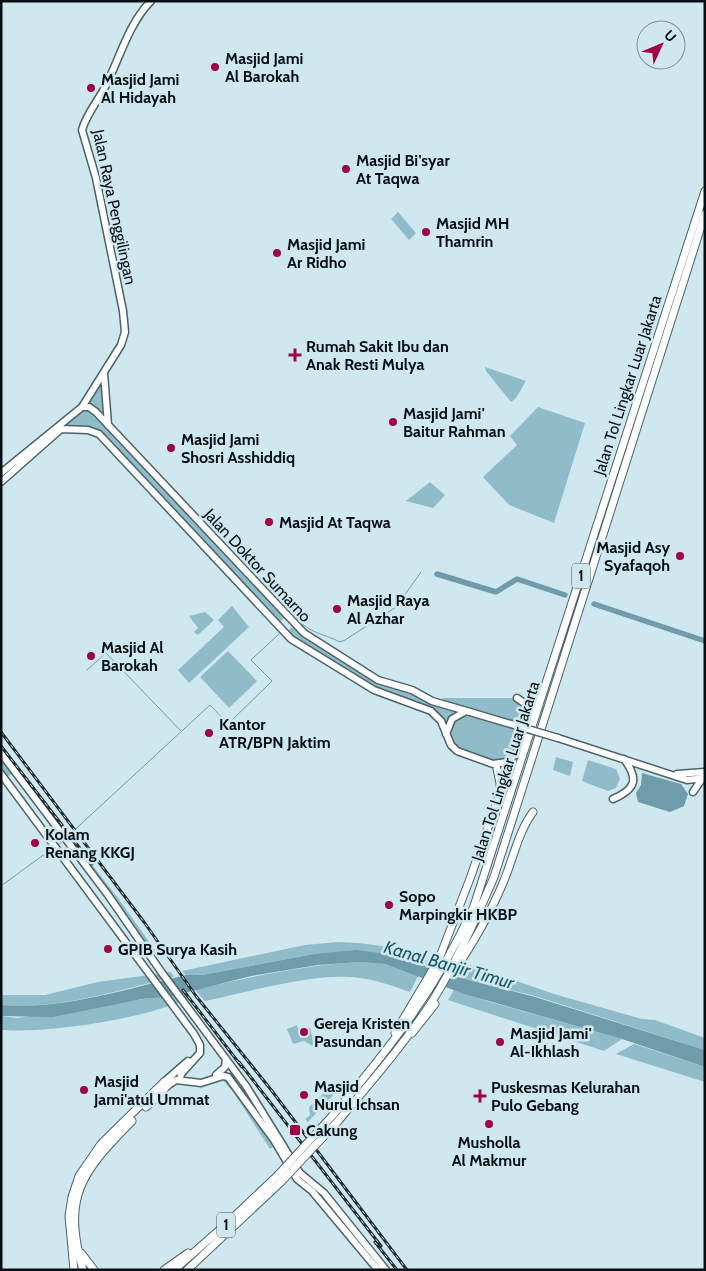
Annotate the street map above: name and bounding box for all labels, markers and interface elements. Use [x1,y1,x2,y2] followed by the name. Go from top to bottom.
[636,20,686,70] north arrow
[660,26,680,46] text: U
[225,49,303,86] place label: Masjid Jami Al Barokah
[209,61,221,73] marker: Masjid Jami Al Barokah
[101,70,179,107] place label: Masjid Jami Al Hidayah
[85,82,97,94] marker: Masjid Jami Al Hidayah
[89,127,140,287] street label: Jalan Raya Penggilingan
[356,151,450,188] place label: Masjid Bi'syar At Taqwa
[340,163,352,175] marker: Masjid Bi'syar At Taqwa
[436,214,509,251] place label: Masjid MH Thamrin
[420,226,432,238] marker: Masjid MH Thamrin
[287,235,365,272] place label: Masjid Jami Ar Ridho
[271,247,283,259] marker: Masjid Jami Ar Ridho
[589,293,666,478] street label: Jalan Tol Lingkar Luar Jakarta
[306,337,449,374] place label: Rumah Sakit Ibu dan Anak Resti Mulya
[288,348,302,362] marker: Rumah Sakit Ibu dan Anak Resti Mulya
[403,404,505,441] place label: Masjid Jami' Baitur Rahman
[387,416,399,428] marker: Masjid Jami' Baitur Rahman
[181,430,295,467] place label: Masjid Jami Shosri Asshiddiq
[165,442,177,454] marker: Masjid Jami Shosri Asshiddiq
[200,504,315,626] street label: Jalan Doktor Sumarno
[279,513,391,532] place label: Masjid At Taqwa
[263,516,275,528] marker: Masjid At Taqwa
[596,538,670,575] place label: Masjid Asy Syafaqoh
[674,550,686,562] marker: Masjid Asy Syafaqoh
[572,564,590,588] road number: 1
[347,591,429,628] place label: Masjid Raya Al Azhar
[331,603,343,615] marker: Masjid Raya Al Azhar
[101,638,163,675] place label: Masjid Al Barokah
[85,650,97,662] marker: Masjid Al Barokah
[467,679,544,864] street label: Jalan Tol Lingkar Luar Jakarta
[219,715,331,752] place label: Kantor ATR/BPN Jaktim
[203,727,215,739] marker: Kantor ATR/BPN Jaktim
[45,825,135,862] place label: Kolam Renang KKGJ
[29,837,41,849] marker: Kolam Renang KKGJ
[399,887,518,924] place label: Sopo Marpingkir HKBP
[383,899,395,911] marker: Sopo Marpingkir HKBP
[381,936,518,994] water label: Kanal Banjir Timur
[118,940,237,959] place label: GPIB Surya Kasih
[102,943,114,955] marker: GPIB Surya Kasih
[314,1014,410,1051] place label: Gereja Kristen Pasundan
[510,1024,592,1061] place label: Masjid Jami' Al-Ikhlash
[298,1026,310,1038] marker: Gereja Kristen Pasundan
[494,1036,506,1048] marker: Masjid Jami' Al-Ikhlash
[93,1072,210,1109] place label: Masjid Jami'atul Ummat
[314,1077,400,1114] place label: Masjid Nurul Ichsan
[491,1078,640,1115] place label: Puskesmas Kelurahan Pulo Gebang
[78,1084,90,1096] marker: Masjid Jami'atul Ummat
[298,1089,310,1101] marker: Masjid Nurul Ichsan
[473,1089,487,1103] marker: Puskesmas Kelurahan Pulo Gebang
[483,1118,495,1130] marker: Musholla Al Makmur
[306,1121,357,1140] place label: Cakung
[288,1123,302,1137] marker: Cakung
[452,1133,527,1170] place label: Musholla Al Makmur
[217,1212,235,1238] road number: 1

